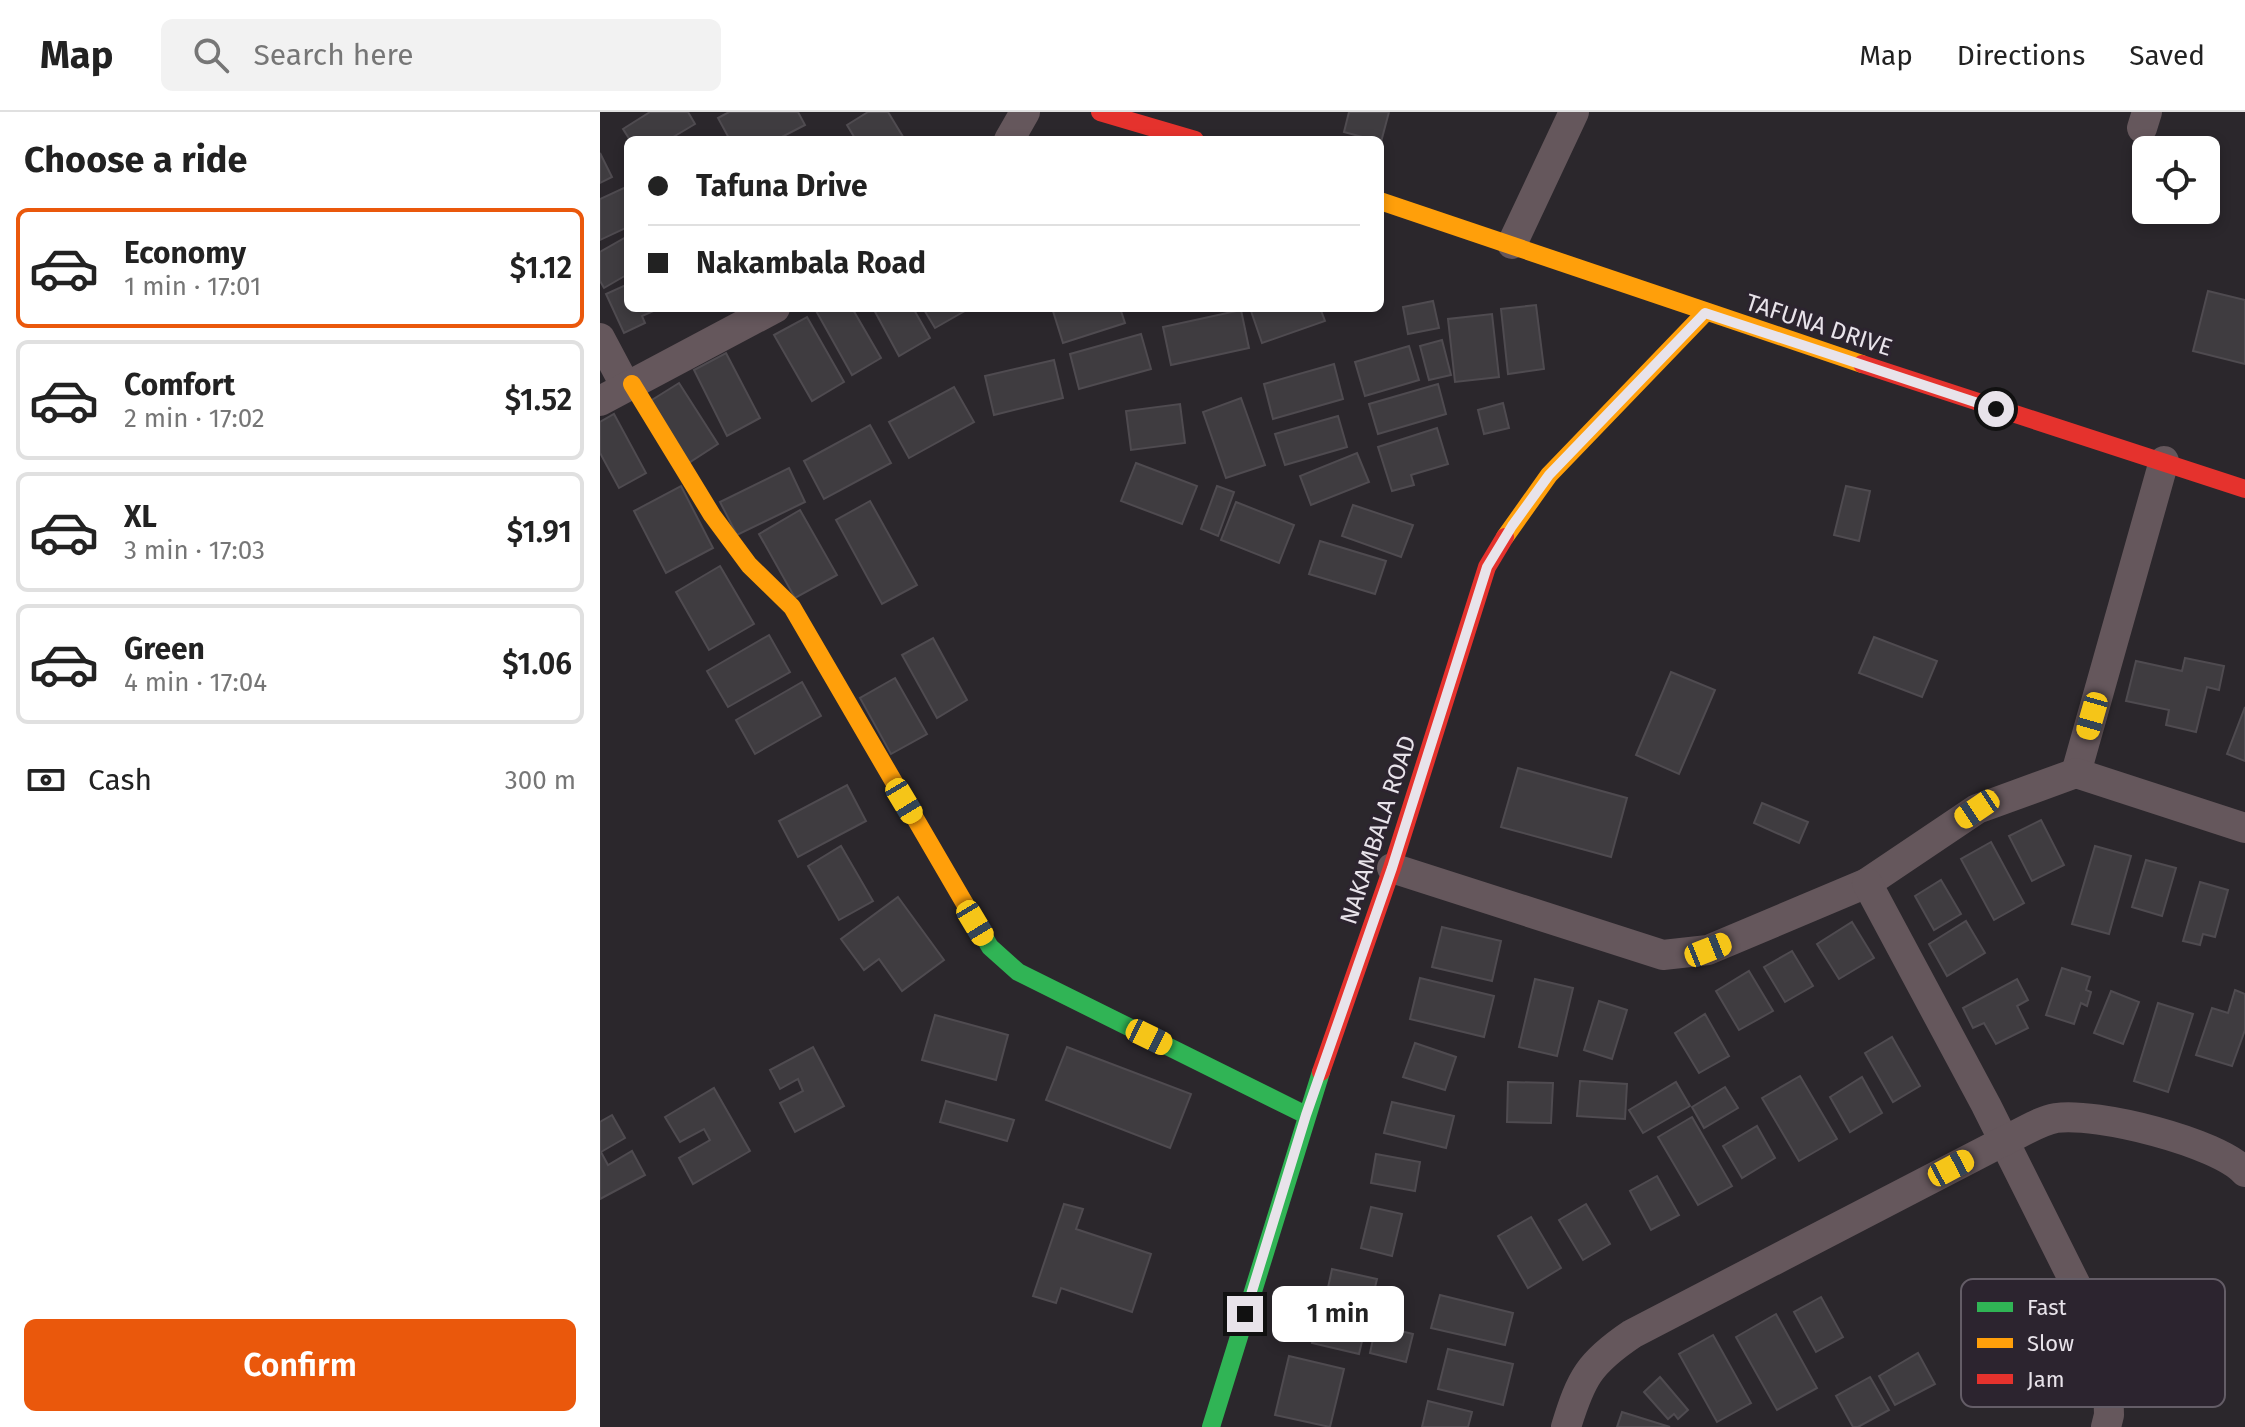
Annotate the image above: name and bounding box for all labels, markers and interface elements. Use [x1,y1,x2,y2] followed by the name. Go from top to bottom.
[161,19,721,91] search box
[40,32,113,78] text: Map
[189,33,233,77] icon: search
[253,37,414,73] text: Search here
[1859,39,1913,72] text: Map
[1957,39,2085,72] text: Directions
[2129,39,2205,72] text: Saved
[2132,136,2220,224] map controls
[2132,136,2220,224] button: locate
[24,138,247,182] text: Choose a ride
[696,168,868,204] text: Tafuna Drive
[28,232,100,304] icon: car
[124,235,246,271] text: Economy
[696,245,926,281] text: Nakambala Road
[510,250,572,286] text: $1.12
[124,271,261,302] text: 1 min · 17:01
[1742,288,1896,362] street label: TAFUNA DRIVE
[28,364,100,436] icon: car
[124,367,235,403] text: Comfort
[505,382,572,418] text: $1.52
[1978,391,2014,427] route start
[124,403,265,434] text: 2 min · 17:02
[28,496,100,568] icon: car
[124,499,157,535] text: XL
[507,514,572,550] text: $1.91
[124,535,265,566] text: 3 min · 17:03
[28,628,100,700] icon: car
[124,631,205,667] text: Green
[502,646,572,682] text: $1.06
[124,667,267,698] text: 4 min · 17:04
[2074,690,2110,742] car
[1334,732,1422,928] street label: NAKAMBALA ROAD
[24,758,68,802] icon: cash
[88,762,152,798] text: Cash
[505,765,576,796] text: 300 m
[881,774,927,828] car
[1950,786,2004,832] car
[952,896,998,950] car
[1681,930,1735,970] car
[1122,1016,1176,1058] car
[1924,1146,1978,1190] car
[1961,1279,2225,1407] legend
[1273,1286,1405,1342] callout: 1 min
[2027,1294,2067,1321] text: Fast
[1227,1296,1263,1332] route end
[1307,1298,1369,1329] text: 1 min
[24,1319,576,1411] button: Confirm
[2027,1330,2074,1357] text: Slow
[2027,1366,2065,1393] text: Jam

